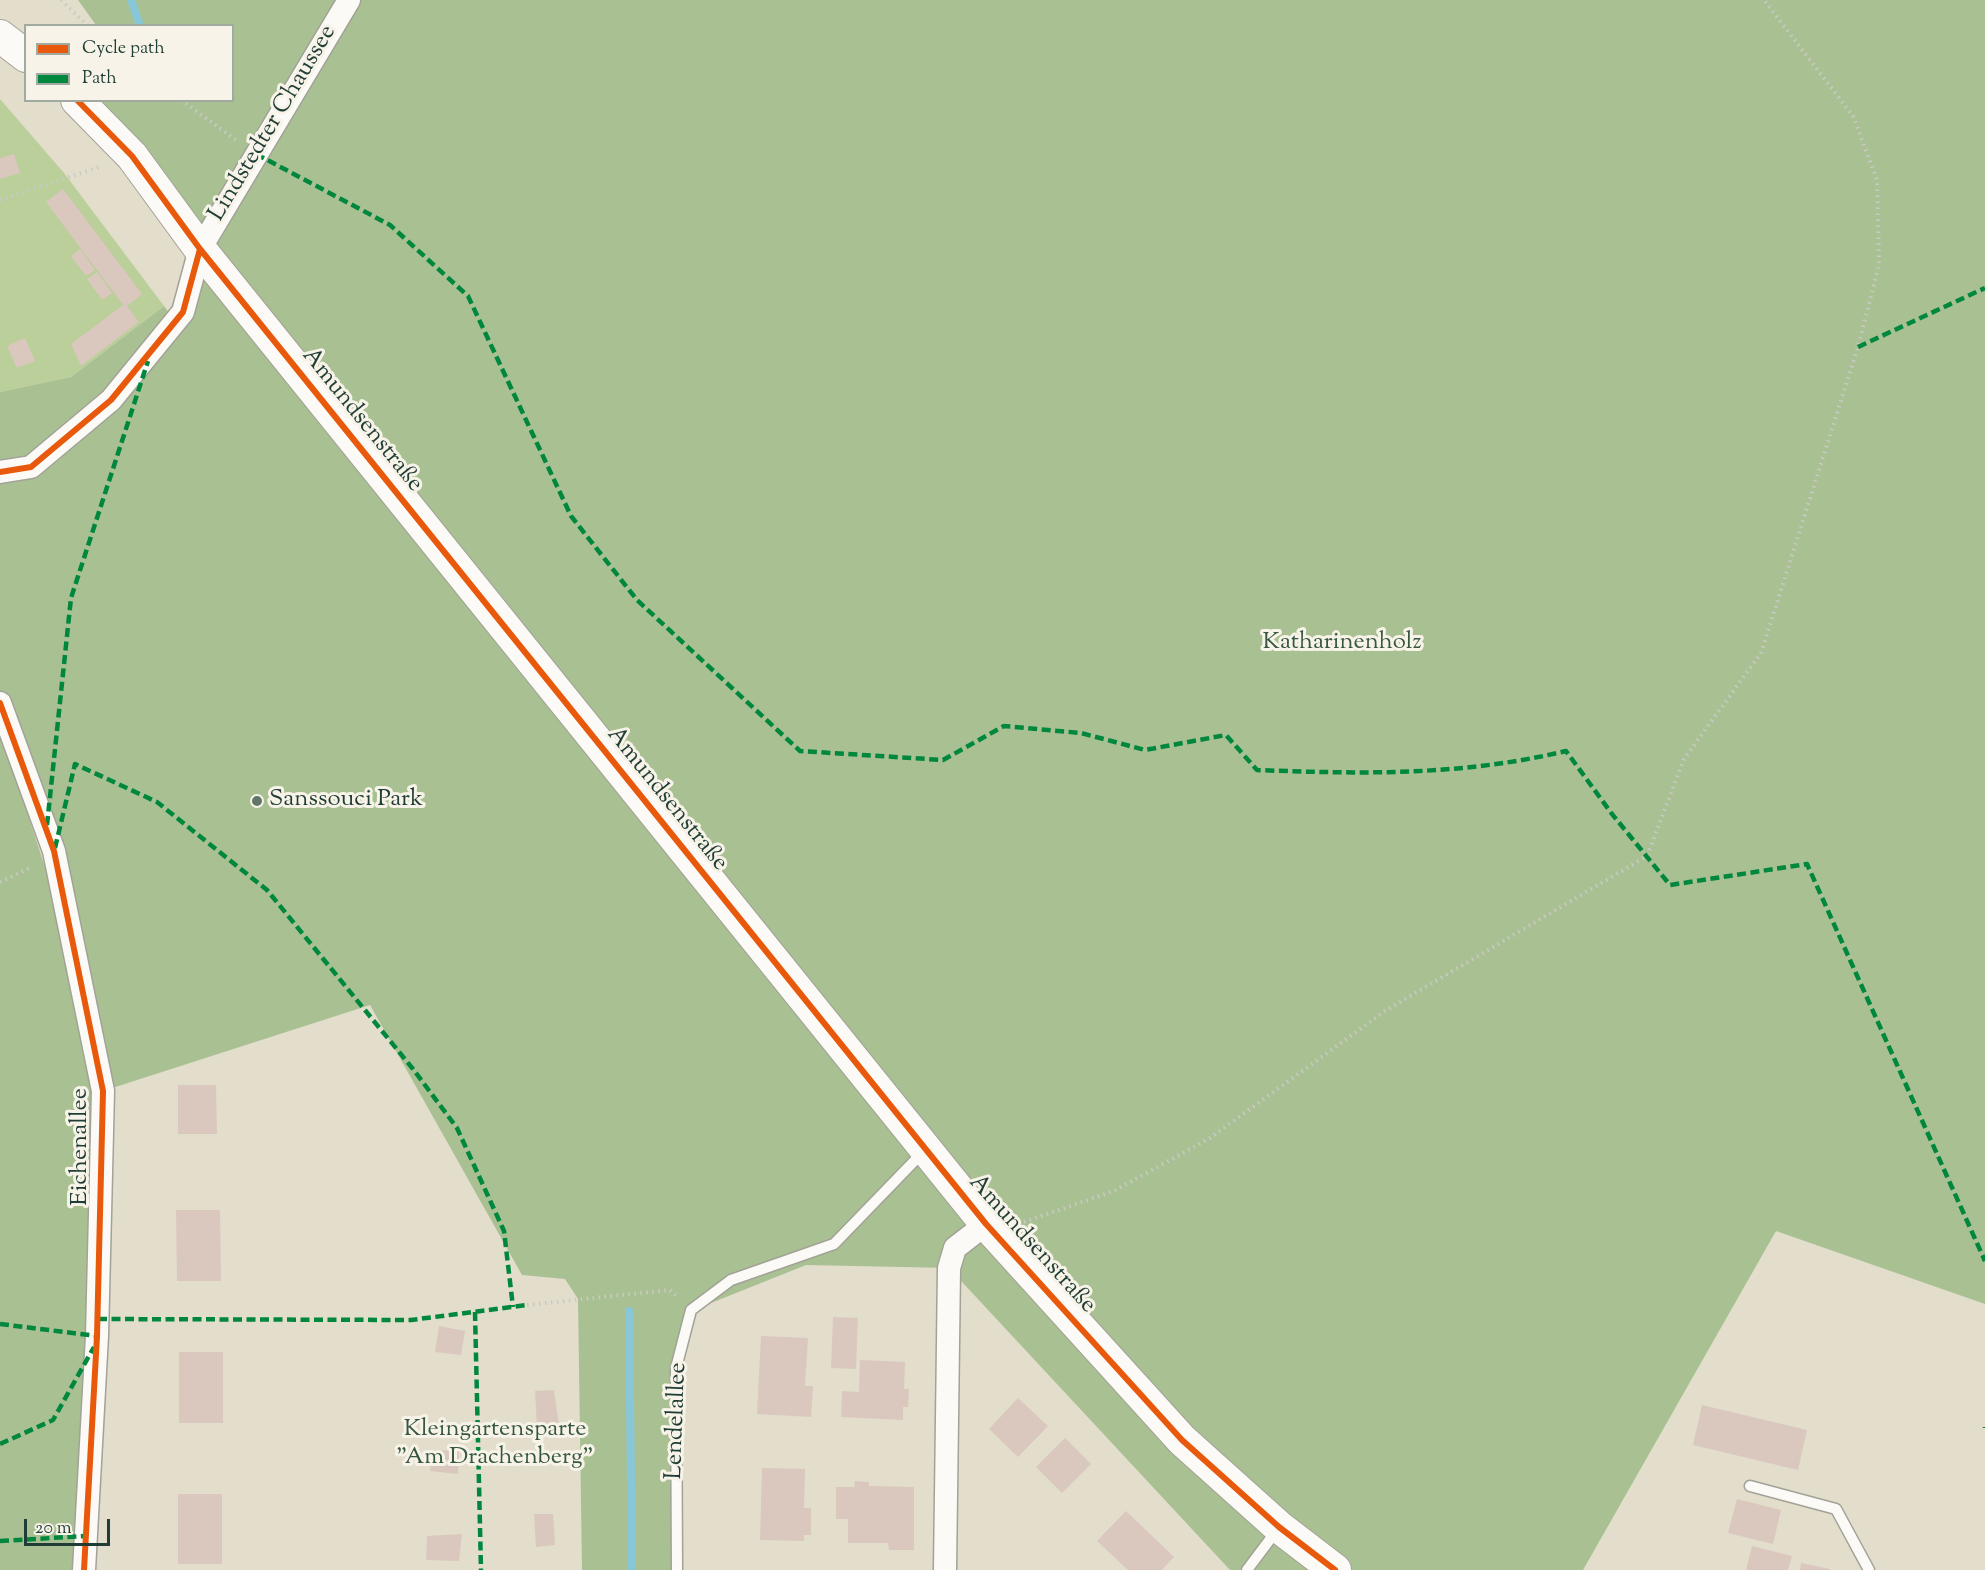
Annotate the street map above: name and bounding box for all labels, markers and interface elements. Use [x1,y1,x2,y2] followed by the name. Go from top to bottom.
[204,21,344,227] street label: Lindstedter Chaussee
[24,24,234,102] legend
[82,36,165,62] text: Cycle path
[82,66,117,92] text: Path
[294,343,428,499] street label: Amundsenstraße
[1263,630,1421,658] park label: Katharinenholz
[599,722,733,878] street label: Amundsenstraße
[269,787,423,815] place label: Sanssouci Park
[250,794,264,808] marker: Sanssouci Park
[68,1088,96,1206] street label: Eichenallee
[961,1170,1101,1320] street label: Amundsenstraße
[662,1362,694,1480] street label: Lendelallee
[396,1417,594,1473] park label: Kleingartensparte "Am Drachenberg"
[27,1507,112,1545] scale bar
[35,1516,72,1542] text: 20 m

